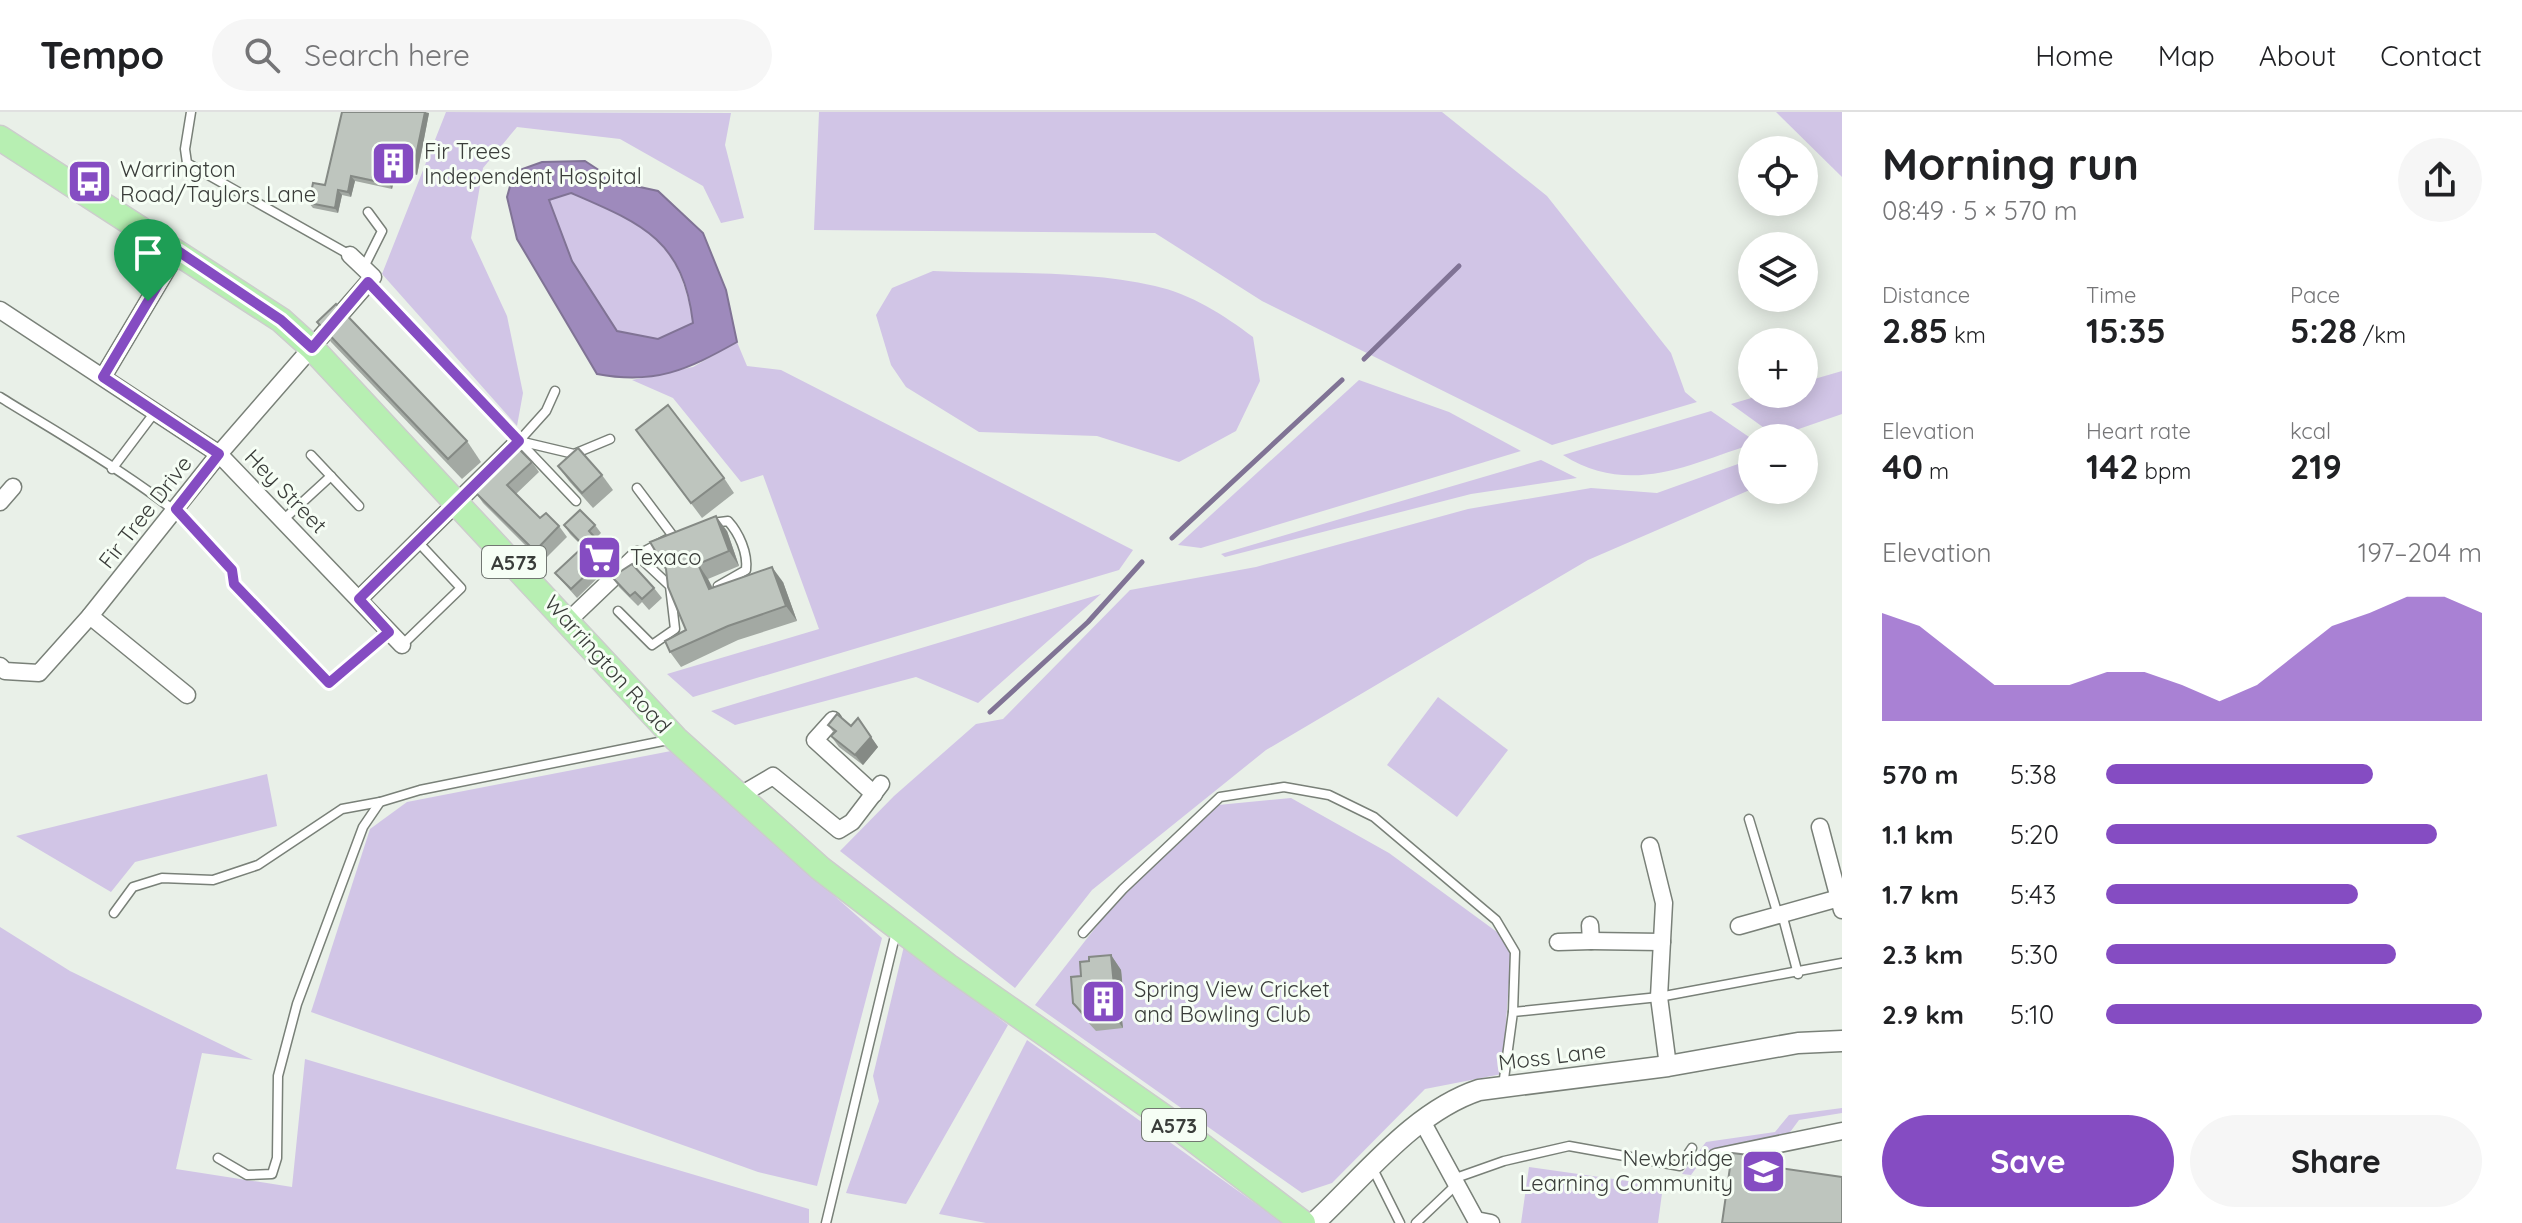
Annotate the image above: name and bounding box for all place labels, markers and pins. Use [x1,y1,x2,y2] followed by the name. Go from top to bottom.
[424,137,642,190] place label: Fir Trees Independent Hospital
[369,140,417,188] building icon: Fir Trees Independent Hospital
[120,155,316,208] place label: Warrington Road/Taylors Lane
[65,158,113,206] bus stop icon: Warrington Road/Taylors Lane
[114,219,182,301] pin
[575,533,623,581] supermarket icon: Texaco
[630,543,702,571] place label: Texaco
[1134,975,1330,1028] place label: Spring View Cricket and Bowling Club
[1079,978,1127,1026] building icon: Spring View Cricket and Bowling Club
[1519,1144,1733,1197] place label: Newbridge Learning Community
[1740,1147,1788,1195] school or university icon: Newbridge Learning Community

